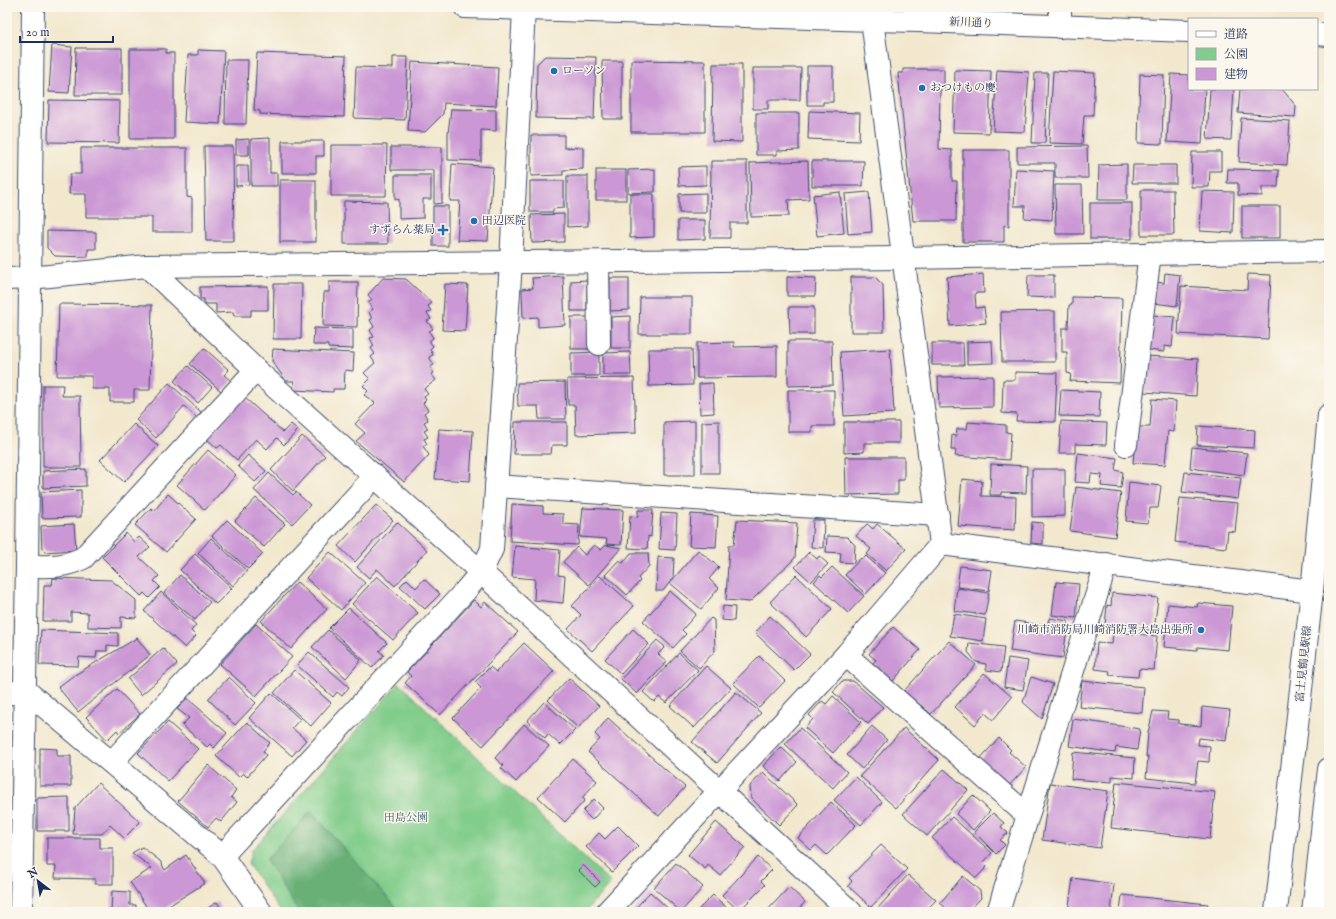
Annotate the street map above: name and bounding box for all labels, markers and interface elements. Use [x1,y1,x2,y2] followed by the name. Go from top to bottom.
[949,15,993,31] street label: 新川通り
[20,18,113,44] scale bar
[1188,18,1318,90] legend
[26,25,49,40] text: 20 m
[1224,27,1248,42] text: 道路
[1224,47,1248,62] text: 公園
[562,64,606,78] place label: ローソン
[549,66,559,76] marker: ローソン
[1224,67,1248,82] text: 建物
[930,81,996,95] place label: おつけもの慶
[917,83,927,93] marker: おつけもの慶
[482,214,526,228] place label: 田辺医院
[469,216,479,226] marker: 田辺医院
[369,223,435,237] place label: すずらん薬局
[438,225,448,235] marker: すずらん薬局
[1017,623,1193,637] place label: 川崎市消防局川崎消防署大島出張所
[1196,625,1206,635] marker: 川崎市消防局川崎消防署大島出張所
[1293,625,1315,703] street label: 富士見鶴見駅線
[384,811,428,825] park label: 田島公園
[18,861,58,901] north arrow
[25,865,41,882] text: N

